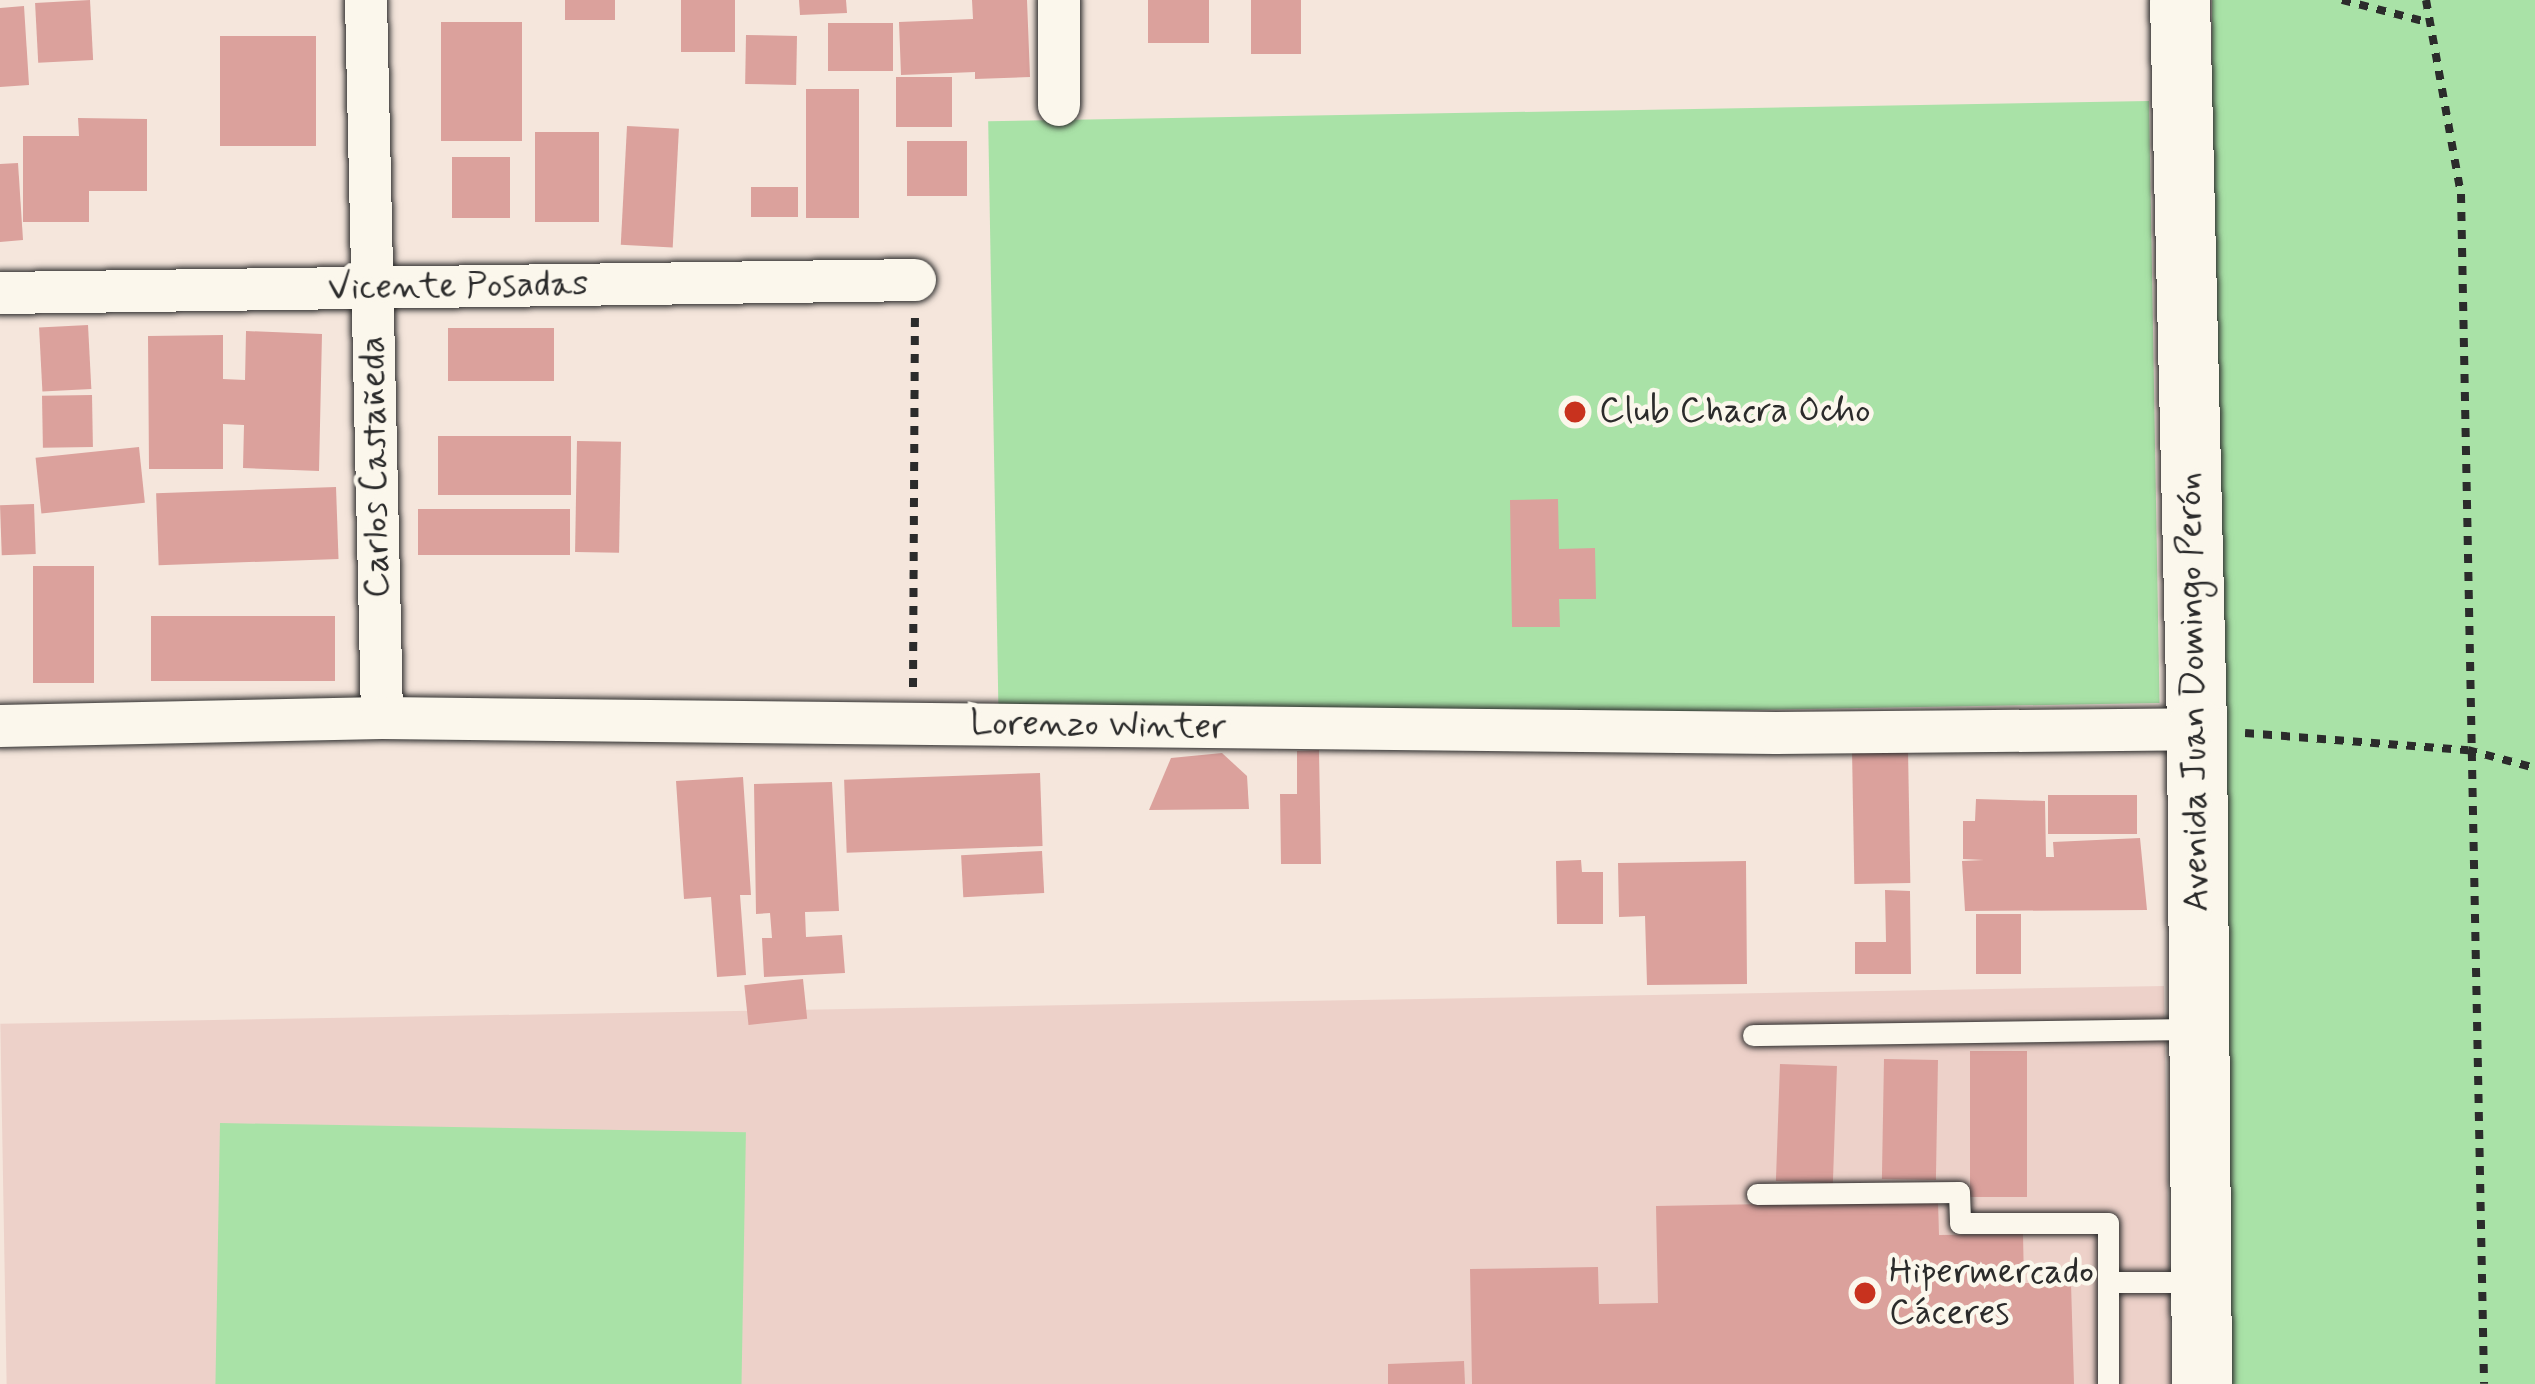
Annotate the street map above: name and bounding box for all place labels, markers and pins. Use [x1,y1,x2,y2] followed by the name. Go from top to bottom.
[1599,390,1873,434] place label: Club Chacra Ocho
[1562,399,1588,425] marker: Club Chacra Ocho
[1889,1250,2094,1335] place label: Hipermercado Cáceres
[1852,1280,1878,1306] marker: Hipermercado Cáceres

